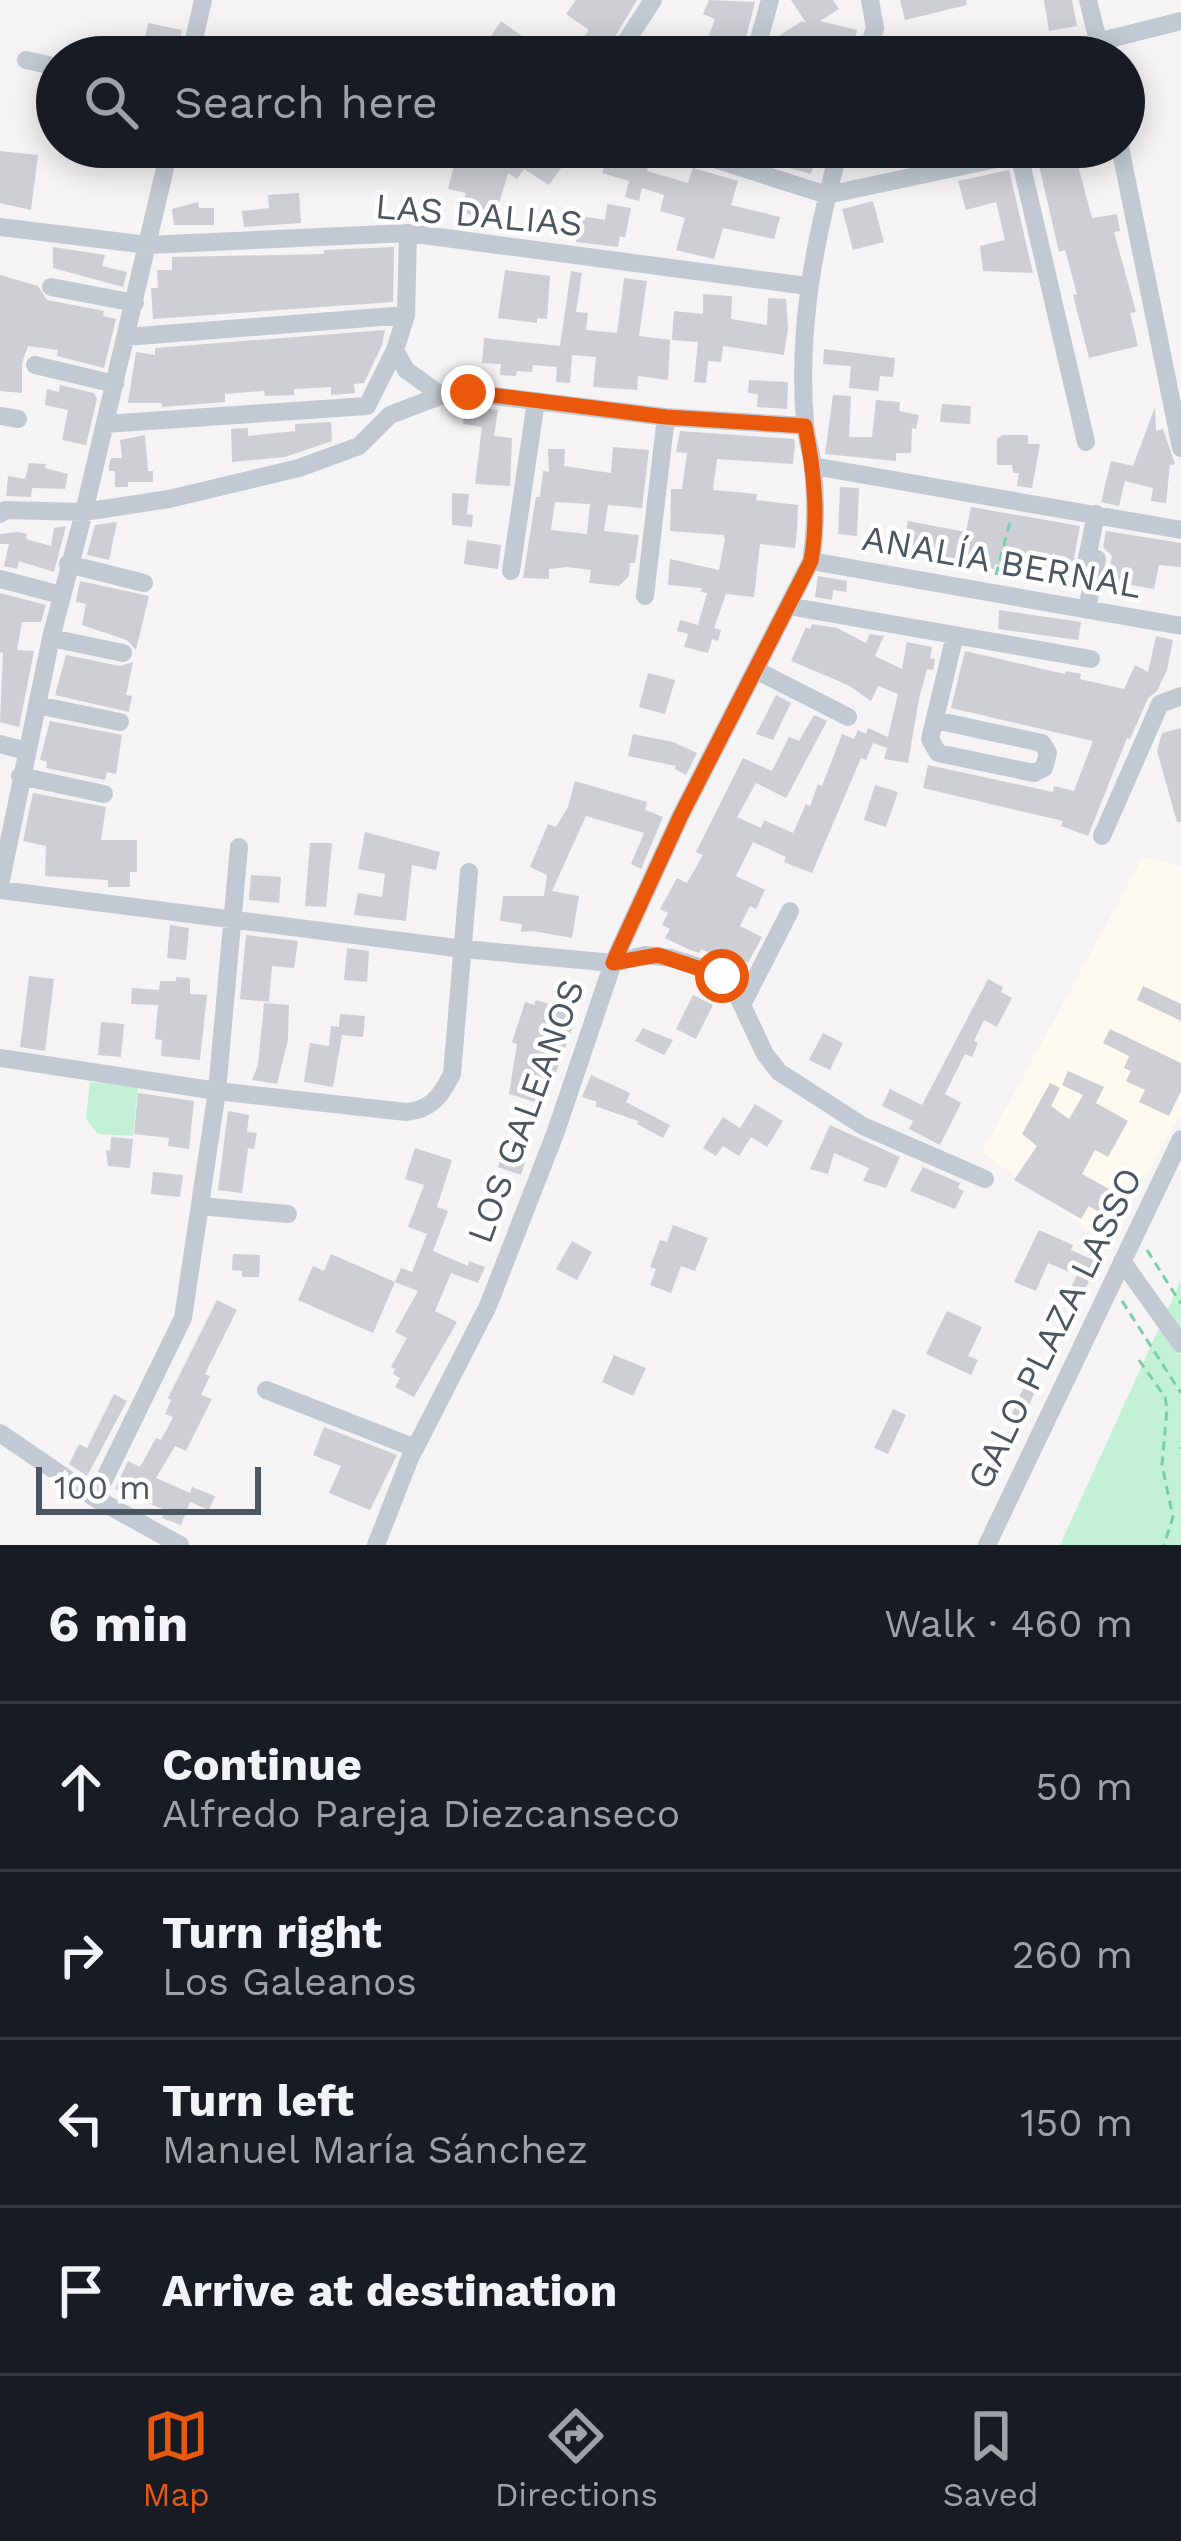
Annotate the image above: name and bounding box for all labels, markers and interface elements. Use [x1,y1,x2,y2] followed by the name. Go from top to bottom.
[36,36,1145,168] search box
[78,69,144,135] icon: search
[174,76,438,129] text: Search here
[373,185,584,245] street label: LAS DALIAS
[441,365,495,419] route end
[859,517,1145,607] street label: ANALÍA BERNAL
[695,949,749,1003] route start
[459,974,593,1249] street label: LOS GALEANOS
[959,1161,1151,1496] street label: GALO PLAZA LASSO
[36,1461,261,1514] scale bar
[54,1468,151,1507] text: 100 m
[48,1594,188,1653] text: 6 min
[884,1601,1133,1646] text: Walk · 460 m
[162,1738,362,1791] text: Continue
[48,1754,114,1820] icon: ahead
[1036,1764,1133,1809] text: 50 m
[162,1791,680,1836] text: Alfredo Pareja Diezcanseco
[162,1906,382,1959] text: Turn right
[48,1922,114,1988] icon: right
[1012,1932,1133,1977] text: 260 m
[162,1959,417,2004] text: Los Galeanos
[162,2074,354,2127] text: Turn left
[48,2090,114,2156] icon: left
[1020,2100,1133,2145] text: 150 m
[162,2127,588,2172] text: Manuel María Sánchez
[48,2258,114,2324] icon: arrive
[162,2264,617,2317] text: Arrive at destination
[142,2403,210,2514] tab: Map
[495,2403,658,2514] tab: Directions
[943,2403,1039,2514] tab: Saved

